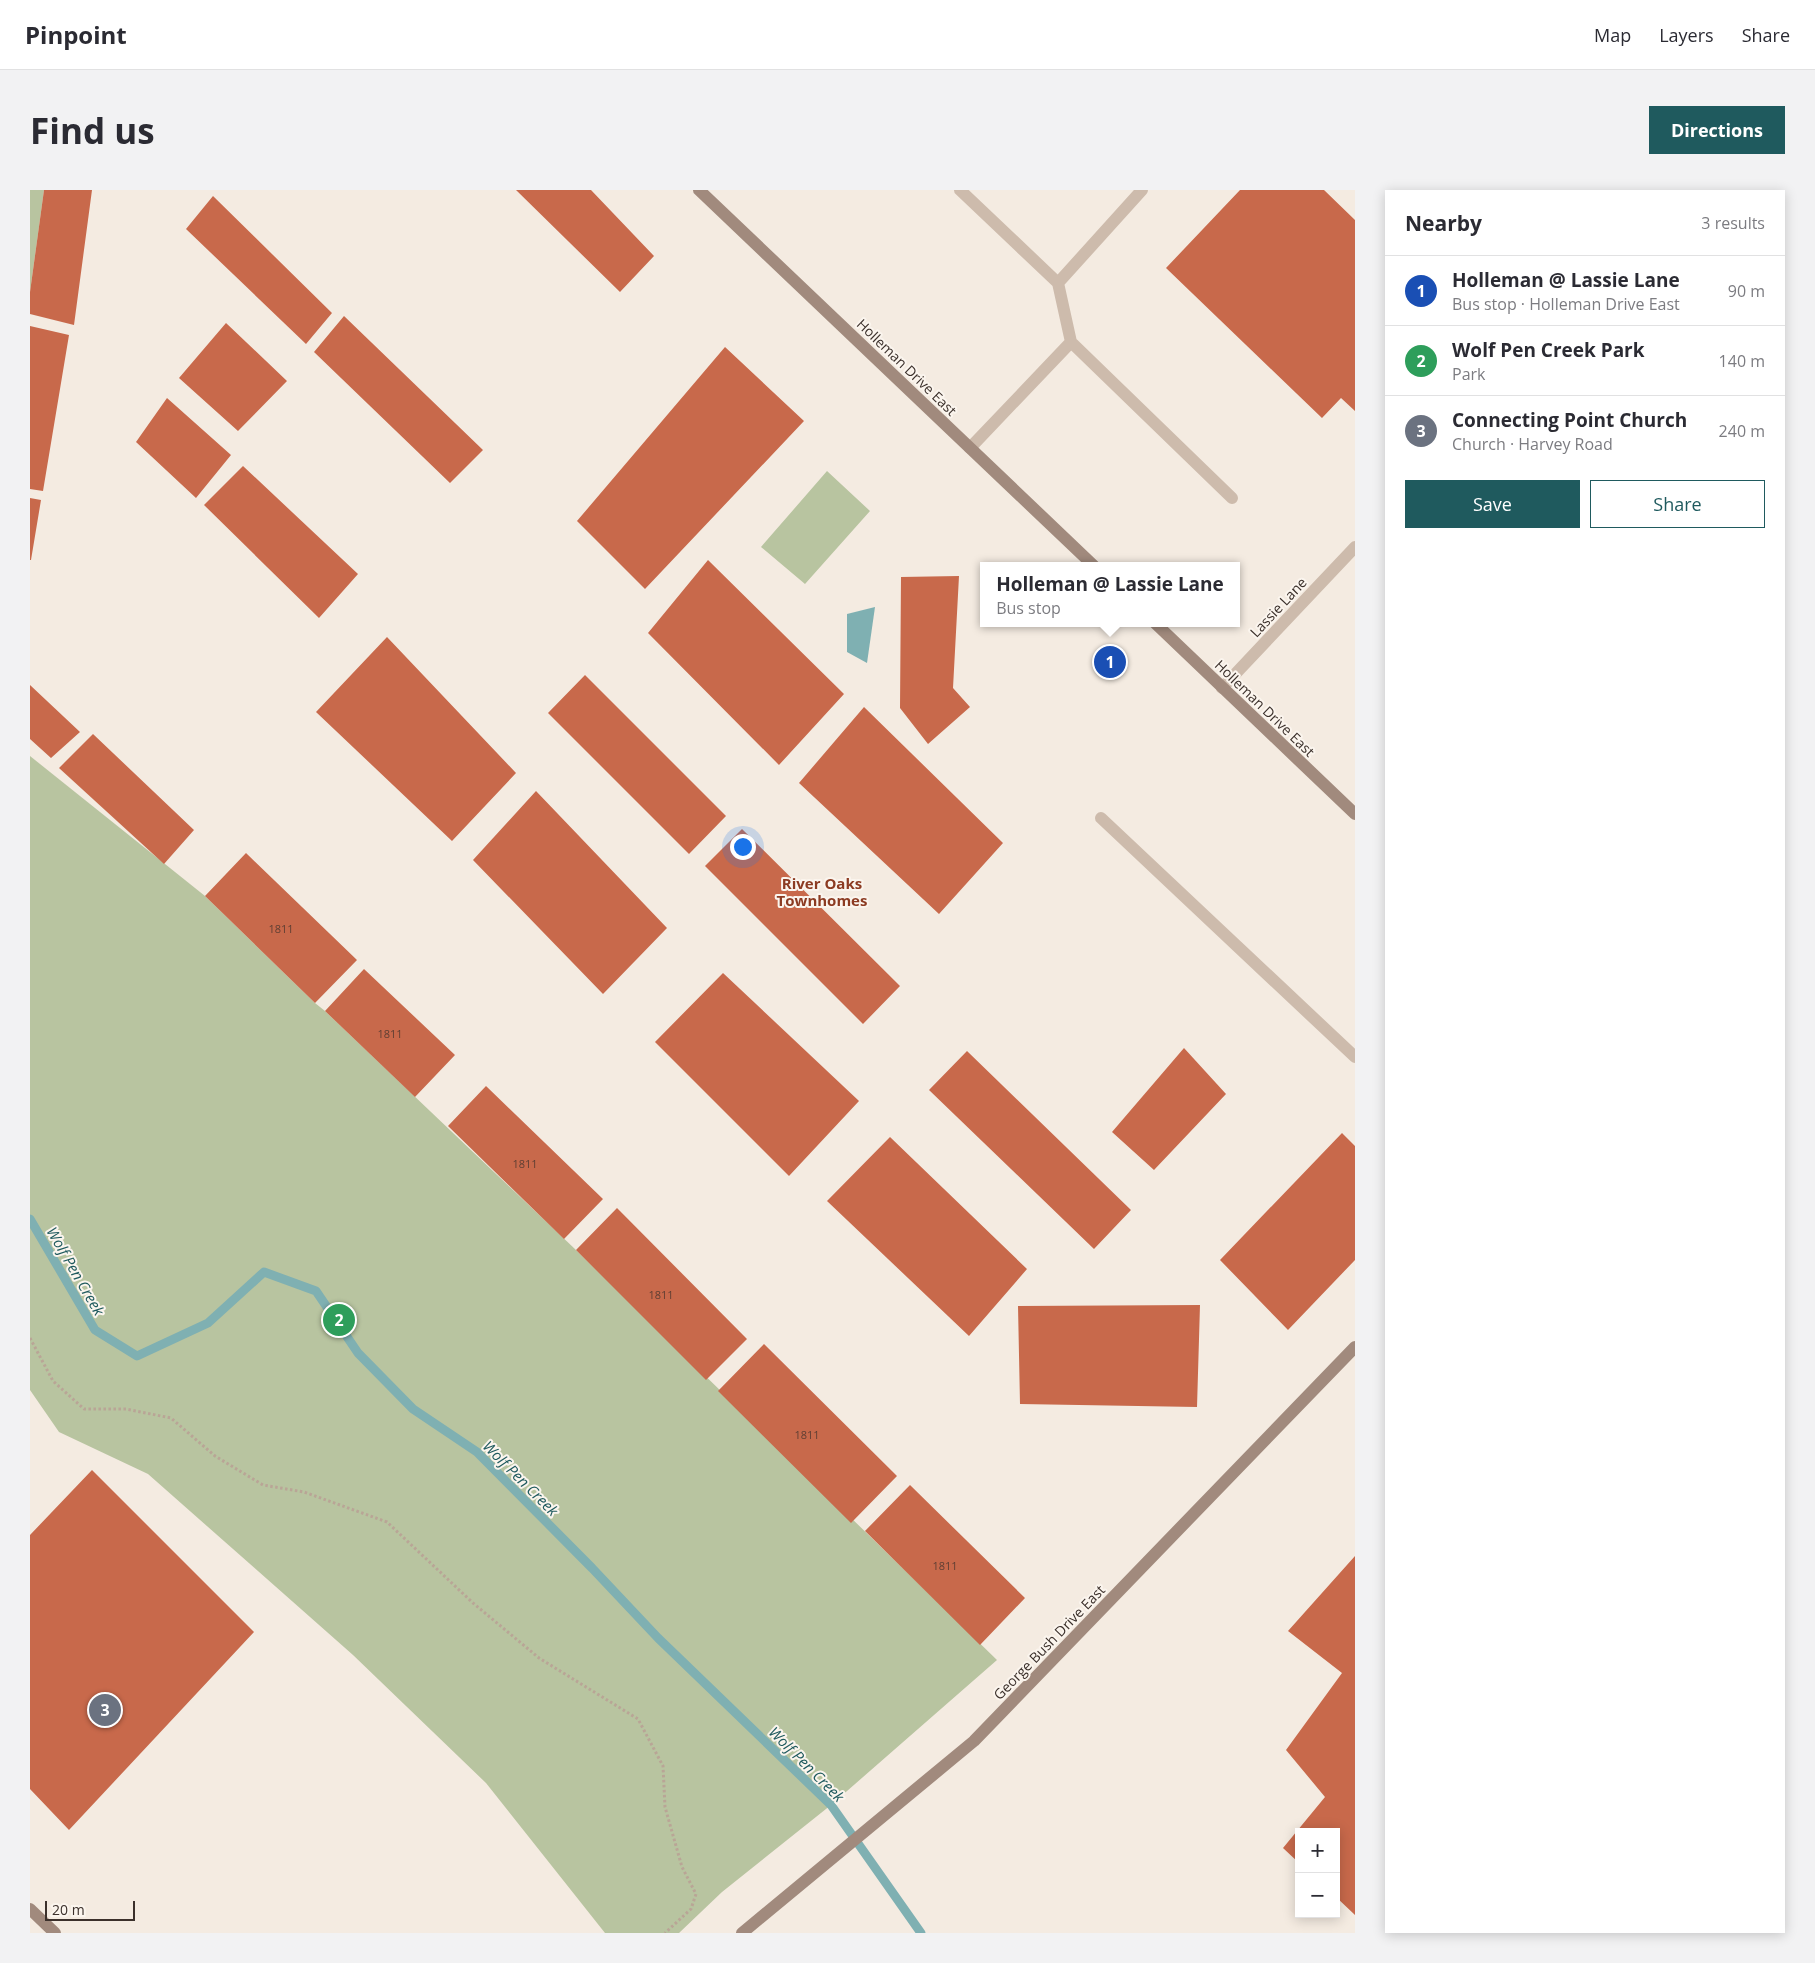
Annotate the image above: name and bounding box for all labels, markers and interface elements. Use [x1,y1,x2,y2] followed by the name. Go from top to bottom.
[25,18,127,51] text: Pinpoint
[1594,23,1631,47] text: Map
[1659,23,1714,47] text: Layers
[1742,23,1790,47] text: Share
[1649,106,1785,154] button: Directions
[30,107,155,154] text: Find us
[1405,209,1482,237] text: Nearby
[1701,212,1765,234] text: 3 results
[1452,267,1680,293] text: Holleman @ Lassie Lane
[1416,280,1426,302] text: 1
[1728,280,1765,302] text: 90 m
[1452,293,1680,315] text: Bus stop · Holleman Drive East
[853,314,961,420] street label: Holleman Drive East
[1452,337,1645,363] text: Wolf Pen Creek Park
[1416,350,1426,372] text: 2
[1719,350,1765,372] text: 140 m
[1452,363,1485,385] text: Park
[1452,407,1687,433] text: Connecting Point Church
[1416,420,1426,442] text: 3
[1719,420,1765,442] text: 240 m
[1452,433,1613,455] text: Church · Harvey Road
[1405,480,1580,528] button: Save
[1590,480,1765,528] button: Share
[980,562,1240,627] popup
[996,571,1224,597] text: Holleman @ Lassie Lane
[1245,573,1311,641] street label: Lassie Lane
[996,597,1061,619] text: Bus stop
[1094,643,1126,681] pin: 1
[1211,655,1319,761] street label: Holleman Drive East
[730,834,756,860] your location
[777,873,867,910] district label: River Oaks Townhomes
[268,921,294,936] house number: 1811
[377,1026,403,1041] house number: 1811
[512,1156,538,1171] house number: 1811
[43,1223,110,1319] water label: Wolf Pen Creek
[648,1287,674,1302] house number: 1811
[323,1301,355,1339] pin: 2
[794,1427,820,1442] house number: 1811
[479,1436,564,1521] water label: Wolf Pen Creek
[932,1558,958,1573] house number: 1811
[989,1580,1109,1704] street label: George Bush Drive East
[89,1691,121,1729] pin: 3
[765,1722,850,1807] water label: Wolf Pen Creek
[1295,1828,1340,1918] map controls
[1295,1828,1340,1873] button: +
[1295,1873,1340,1918] button: −
[45,1898,135,1921] scale bar
[52,1900,85,1919] text: 20 m

